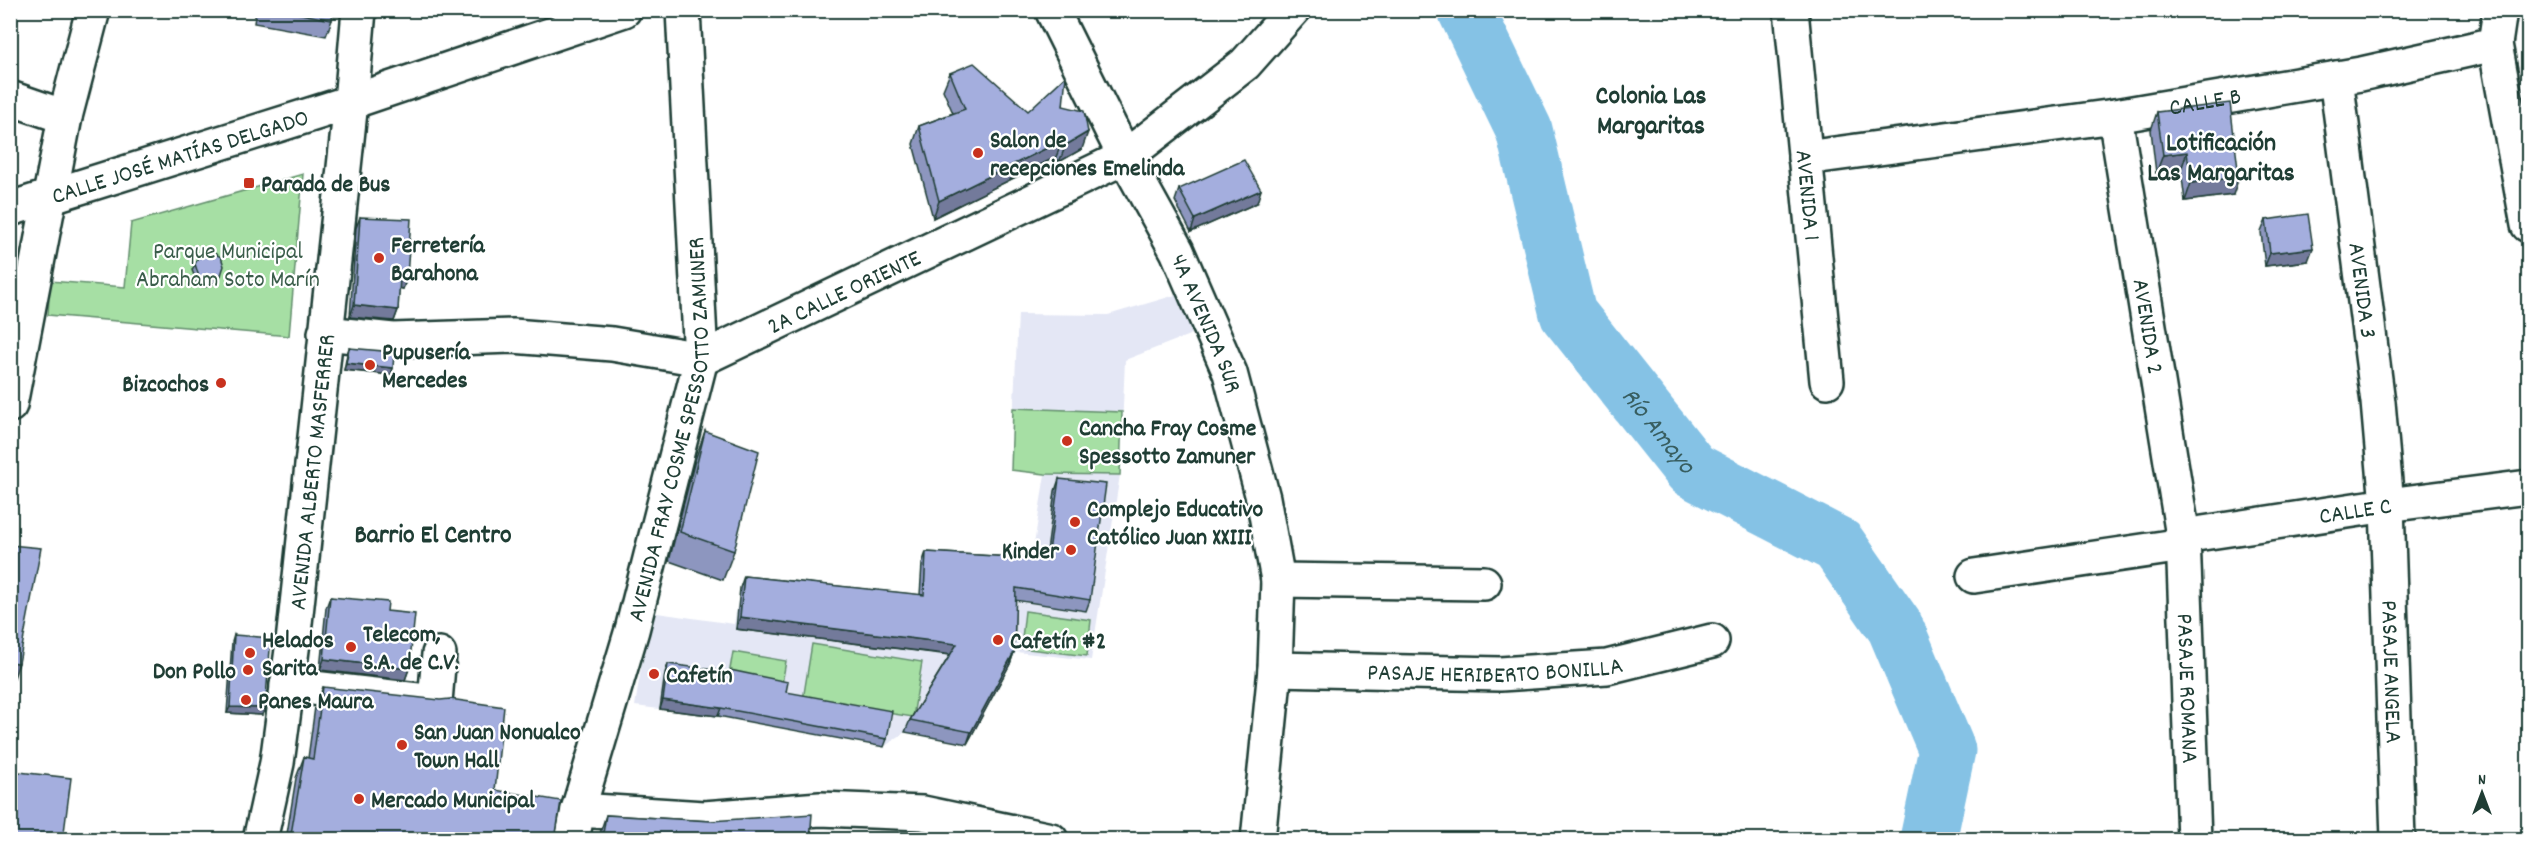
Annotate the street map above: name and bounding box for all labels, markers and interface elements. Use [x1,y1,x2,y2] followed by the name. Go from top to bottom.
[1596,79,1706,146] district label: Colonia Las Margaritas
[2167,81,2244,126] street label: CALLE B
[48,102,314,215] street label: CALLE JOSÉ MATÍAS DELGADO
[990,125,1185,187] place label: Salon de recepciones Emelinda
[2147,126,2295,193] district label: Lotificación Las Margaritas
[971,146,985,160] marker: Salon de recepciones Emelinda
[1785,148,1827,242] street label: AVENIDA 1
[261,169,390,203] place label: Parada de Bus
[242,176,256,190] marker: Parada de Bus
[391,230,485,292] place label: Ferretería Barahona
[136,236,320,298] park label: Parque Municipal Abraham Soto Marín
[621,236,721,626] street label: AVENIDA FRAY COSME SPESSOTTO ZAMUNER
[2337,241,2384,341] street label: AVENIDA 3
[763,243,927,345] street label: 2A CALLE ORIENTE
[1160,249,1249,397] street label: 4A AVENIDA SUR
[372,251,386,265] marker: Ferretería Barahona
[2122,276,2171,377] street label: AVENIDA 2
[283,333,346,612] street label: AVENIDA ALBERTO MASFERRER
[382,337,471,399] place label: Pupusería Mercedes
[363,358,377,372] marker: Pupusería Mercedes
[122,369,209,403] place label: Bizcochos
[214,376,228,390] marker: Bizcochos
[1611,380,1704,484] water label: Río Amayo
[1079,413,1257,475] place label: Cancha Fray Cosme Spessotto Zamuner
[1060,434,1074,448] marker: Cancha Fray Cosme Spessotto Zamuner
[2317,491,2394,535] street label: CALLE C
[1087,494,1263,556] place label: Complejo Educativo Católico Juan XXIII
[1068,515,1082,529] marker: Complejo Educativo Católico Juan XXIII
[354,518,512,555] district label: Barrio El Centro
[1002,536,1060,570] place label: Kinder
[1064,543,1078,557] marker: Kinder
[2370,599,2409,744] street label: PASAJE ANGELA
[2166,613,2205,764] street label: PASAJE ROMANA
[363,619,459,681] place label: Telecom, S.A. de C.V.
[262,625,334,687] place label: Helados Sarita
[1010,626,1106,660] place label: Cafetín #2
[991,633,1005,647] marker: Cafetín #2
[344,640,358,654] marker: Telecom, S.A. de C.V.
[243,646,257,660] marker: Helados Sarita
[1367,650,1627,694] street label: PASAJE HERIBERTO BONILLA
[153,656,236,690] place label: Don Pollo
[666,660,732,694] place label: Cafetín
[241,663,255,677] marker: Don Pollo
[647,667,661,681] marker: Cafetín
[258,686,374,720] place label: Panes Maura
[239,693,253,707] marker: Panes Maura
[414,717,581,779] place label: San Juan Nonualco Town Hall
[395,738,409,752] marker: San Juan Nonualco Town Hall
[2452,763,2512,823] north arrow
[2478,769,2486,792] text: N
[371,785,535,819] place label: Mercado Municipal
[352,792,366,806] marker: Mercado Municipal

